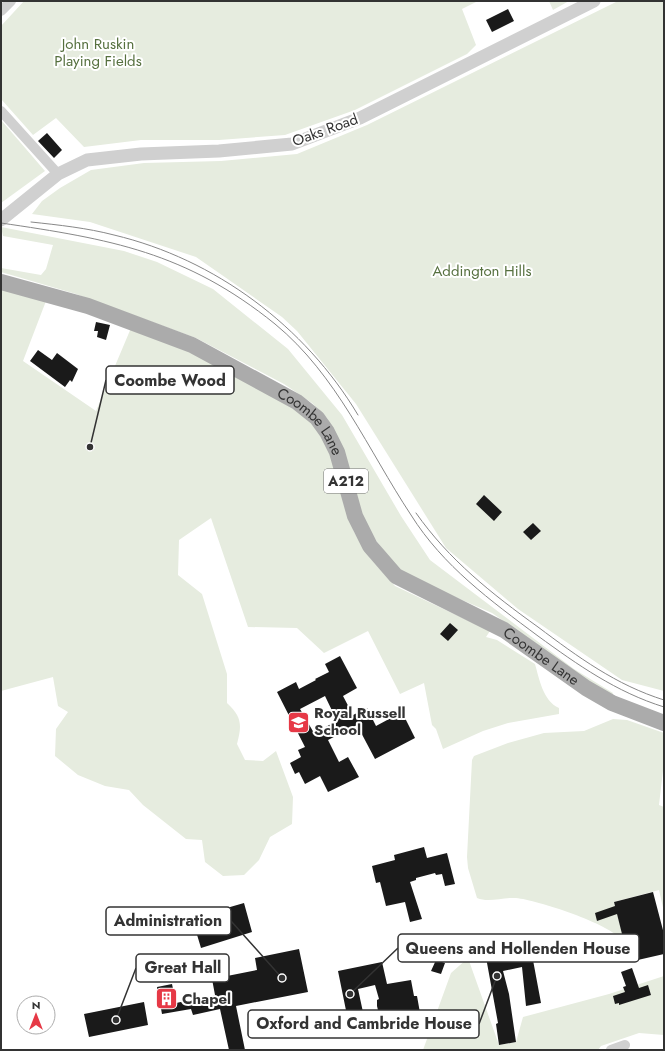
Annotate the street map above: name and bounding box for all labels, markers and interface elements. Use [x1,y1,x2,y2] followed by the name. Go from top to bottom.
[54,33,142,72] park label: John Ruskin Playing Fields
[289,108,361,152] street label: Oaks Road
[432,260,532,282] park label: Addington Hills
[106,366,234,394] callout: Coombe Wood
[114,369,226,392] text: Coombe Wood
[273,382,348,459] street label: Coombe Lane
[324,469,368,493] road number: A212
[499,622,584,691] street label: Coombe Lane
[314,702,406,741] place label: Royal Russell School
[286,709,312,735] school or university icon: Royal Russell School
[106,907,231,935] callout: Administration
[113,909,222,932] text: Administration
[398,934,639,962] callout: Queens and Hollenden House
[406,937,630,960] text: Queens and Hollenden House
[136,954,229,982] callout: Great Hall
[145,956,221,979] text: Great Hall
[154,986,180,1012] building icon: Chapel
[182,988,231,1010] place label: Chapel
[16,995,56,1035] north arrow
[32,997,40,1013] text: N
[248,1010,479,1038] callout: Oxford and Cambride House
[256,1012,472,1035] text: Oxford and Cambride House

